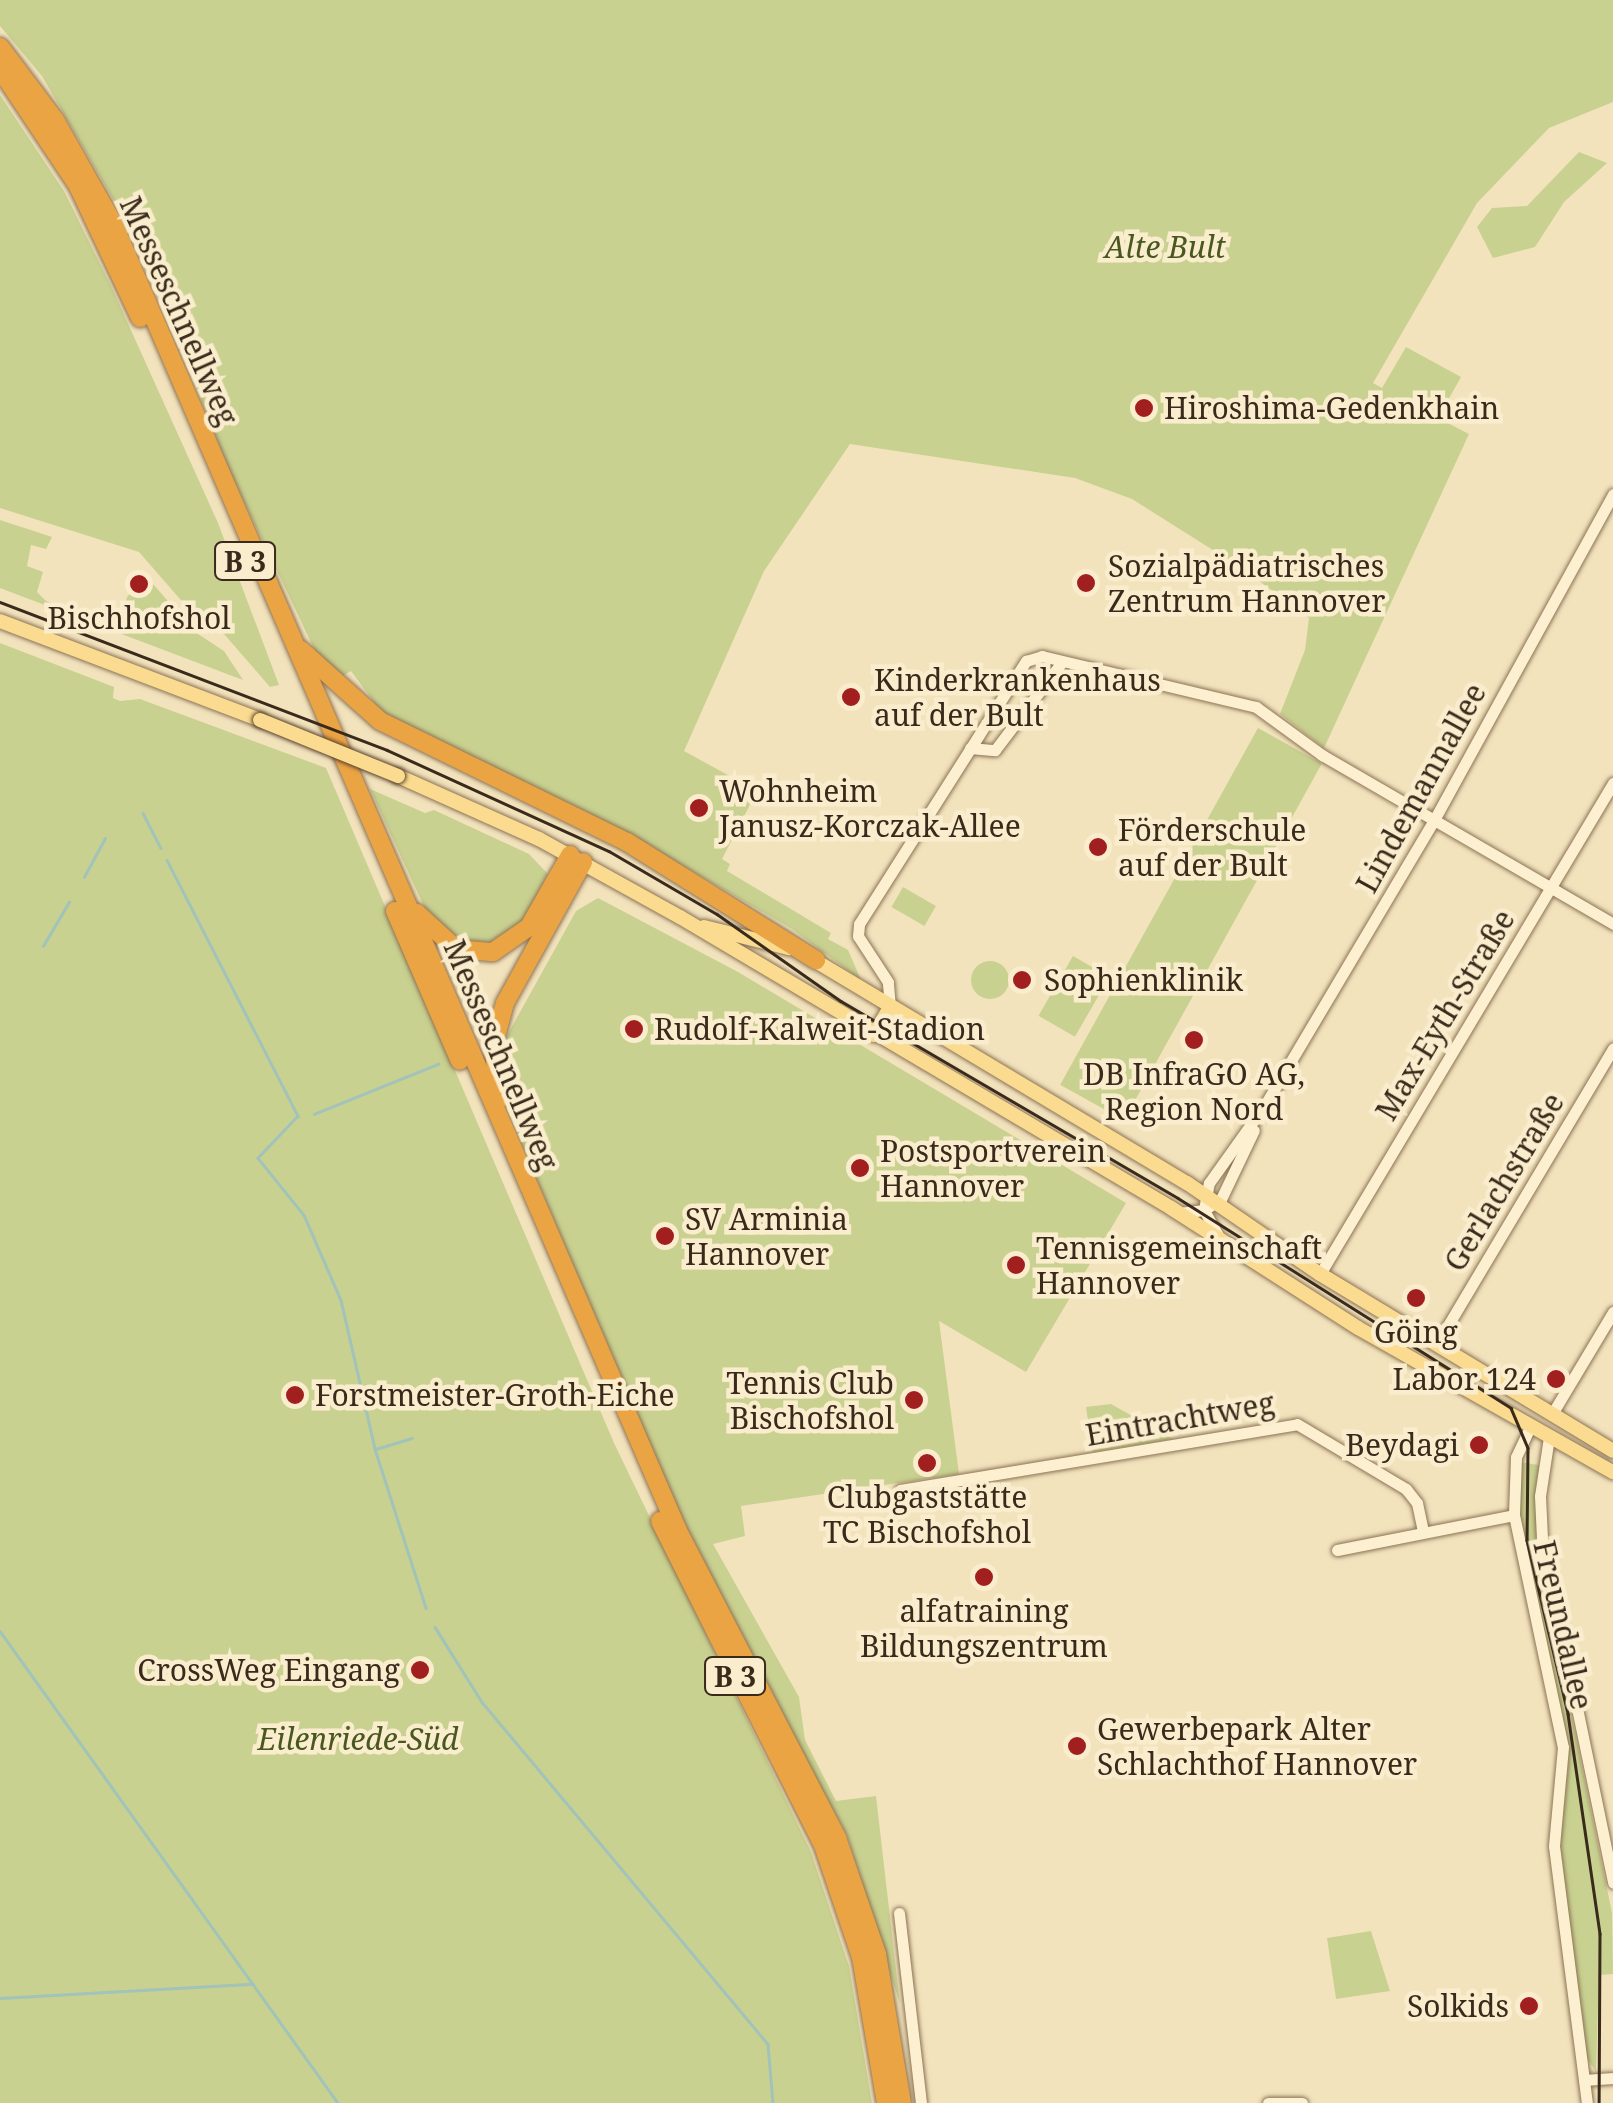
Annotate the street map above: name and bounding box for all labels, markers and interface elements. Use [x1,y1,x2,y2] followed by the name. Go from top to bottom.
[112,191,246,431] street label: Messeschnellweg
[1104,229,1226,265] park label: Alte Bult
[1164,390,1499,426] place label: Hiroshima-Gedenkhain
[1133,397,1155,419] marker: Hiroshima-Gedenkhain
[212,538,278,584] road number: B 3
[1108,548,1385,618] place label: Sozialpädiatrisches Zentrum Hannover
[1073,570,1099,596] marker: Sozialpädiatrisches Zentrum Hannover
[128,573,150,595] marker: Bischhofshol
[47,600,231,636] place label: Bischhofshol
[874,662,1161,732] place label: Kinderkrankenhaus auf der Bult
[1349,677,1493,899] street label: Lindemannallee
[838,684,864,710] marker: Kinderkrankenhaus auf der Bult
[719,773,1021,844] place label: Wohnheim Janusz-Korczak-Allee
[688,797,710,819] marker: Wohnheim Janusz-Korczak-Allee
[1118,812,1306,882] place label: Förderschule auf der Bult
[1087,836,1109,858] marker: Förderschule auf der Bult
[1368,903,1522,1127] street label: Max-Eyth-Straße
[436,934,566,1176] street label: Messeschnellweg
[1044,962,1243,998] place label: Sophienklinik
[1009,967,1035,993] marker: Sophienklinik
[654,1011,985,1047] place label: Rudolf-Kalweit-Stadion
[623,1018,645,1040] marker: Rudolf-Kalweit-Stadion
[1183,1029,1205,1051] marker: DB InfraGO AG, Region Nord
[1083,1056,1305,1126] place label: DB InfraGO AG, Region Nord
[1437,1086,1571,1278] street label: Gerlachstraße
[880,1133,1106,1204] place label: Postsportverein Hannover
[849,1157,871,1179] marker: Postsportverein Hannover
[685,1201,848,1272] place label: SV Arminia Hannover
[654,1225,676,1247] marker: SV Arminia Hannover
[1036,1230,1322,1300] place label: Tennisgemeinschaft Hannover
[1005,1254,1027,1276] marker: Tennisgemeinschaft Hannover
[1405,1287,1427,1309] marker: Göing
[1374,1314,1458,1350] place label: Göing
[1392,1361,1536,1397] place label: Labor 124
[726,1365,894,1436] place label: Tennis Club Bischofshol
[1545,1368,1567,1390] marker: Labor 124
[315,1377,675,1413] place label: Forstmeister-Groth-Eiche
[284,1384,306,1406] marker: Forstmeister-Groth-Eiche
[1083,1385,1277,1453] street label: Eintrachtweg
[903,1389,925,1411] marker: Tennis Club Bischofshol
[1345,1427,1459,1463] place label: Beydagi
[1468,1434,1490,1456] marker: Beydagi
[916,1452,938,1474] marker: Clubgaststätte TC Bischofshol
[823,1479,1031,1550] place label: Clubgaststätte TC Bischofshol
[1526,1537,1600,1713] street label: Freundallee
[973,1566,995,1588] marker: alfatraining Bildungszentrum
[860,1593,1108,1664] place label: alfatraining Bildungszentrum
[137,1652,400,1688] place label: CrossWeg Eingang
[702,1653,768,1699] road number: B 3
[409,1659,431,1681] marker: CrossWeg Eingang
[1097,1711,1417,1782] place label: Gewerbepark Alter Schlachthof Hannover
[258,1721,458,1757] park label: Eilenriede-Süd
[1066,1735,1088,1757] marker: Gewerbepark Alter Schlachthof Hannover
[1407,1988,1509,2024] place label: Solkids
[1518,1995,1540,2017] marker: Solkids

